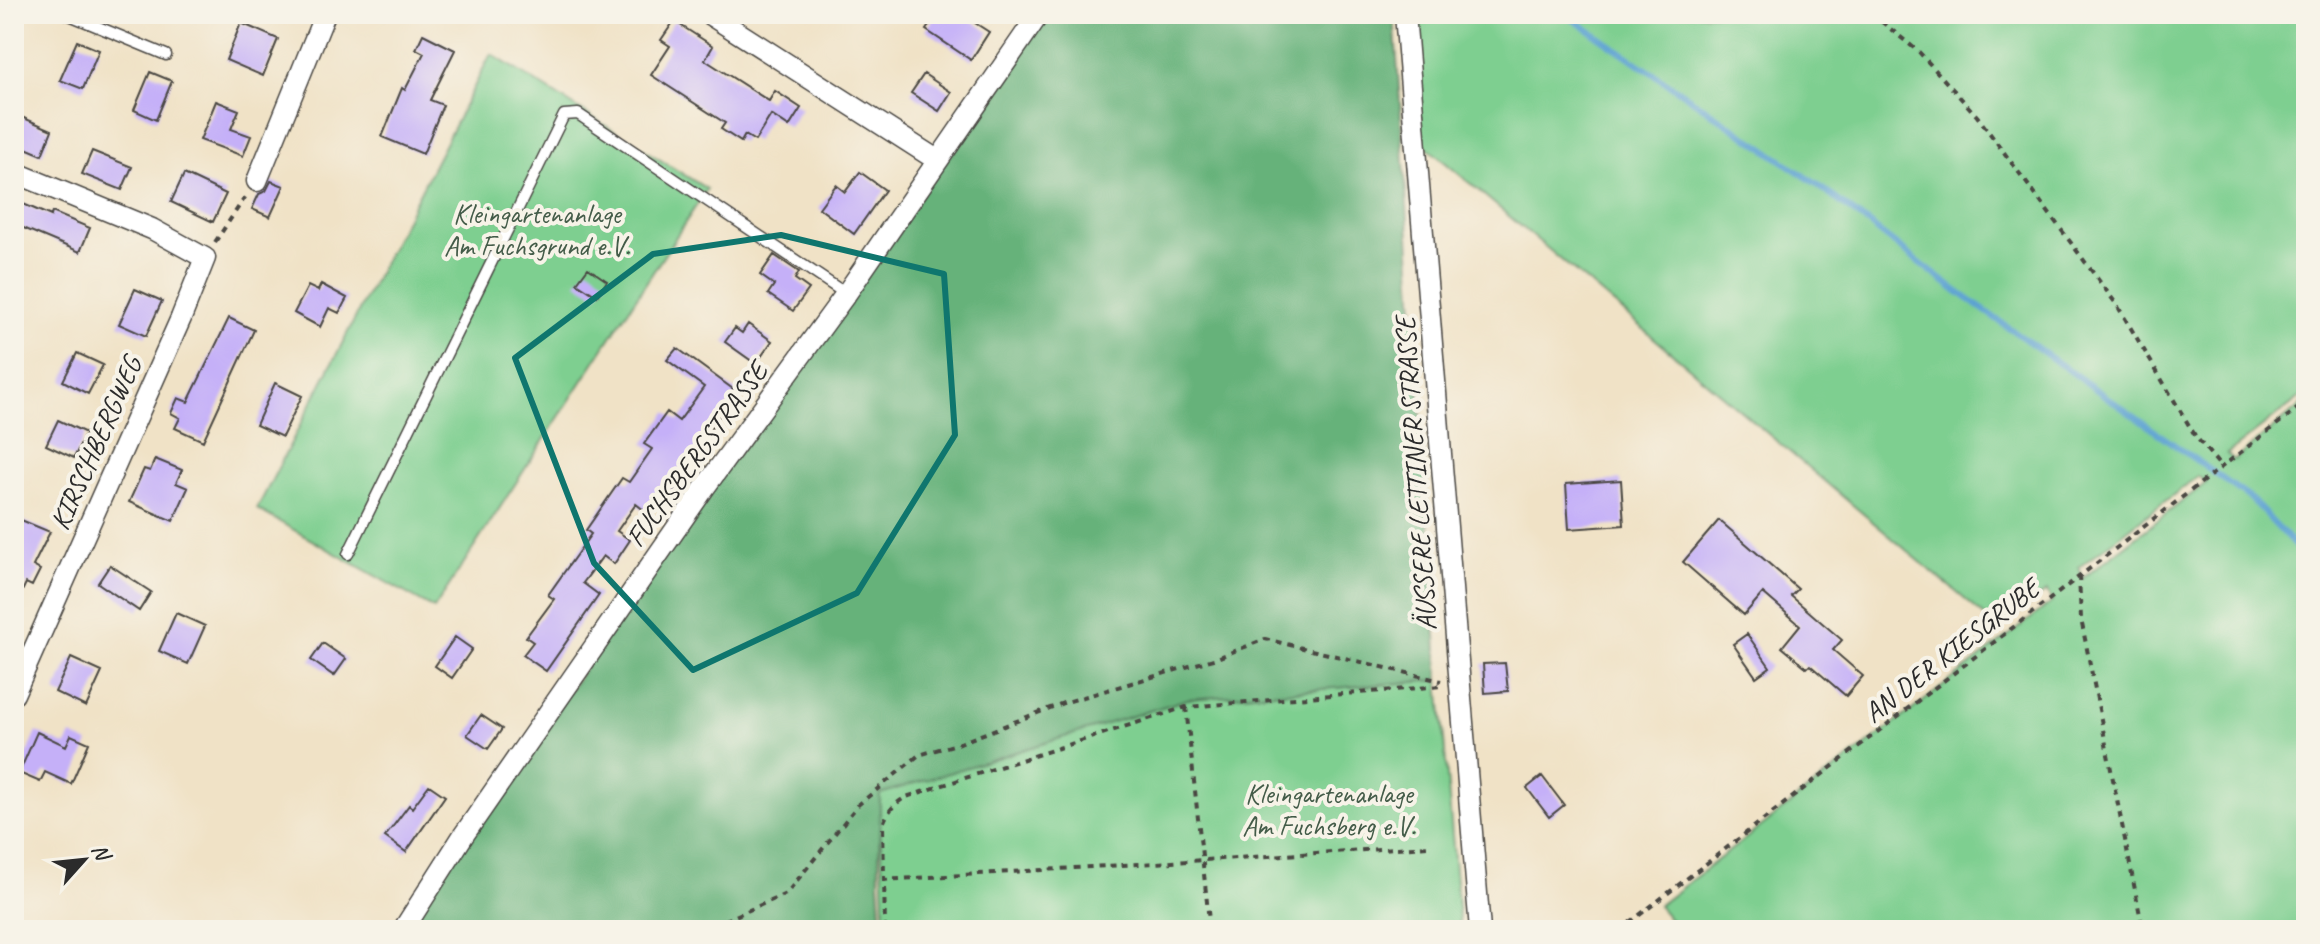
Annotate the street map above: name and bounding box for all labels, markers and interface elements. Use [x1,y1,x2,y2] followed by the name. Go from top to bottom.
[444,196,630,263] park label: Kleingartenanlage Am Fuchsgrund e.V.
[1387,312,1444,632] street label: ÄUSSERE LETTINER STRASSE
[42,348,151,535] street label: KIRSCHBERGWEG
[618,353,777,553] street label: FUCHSBERGSTRASSE
[1856,569,2049,730] street label: AN DER KIESGRUBE
[1242,776,1416,843] park label: Kleingartenanlage Am Fuchsberg e.V.
[44,820,124,900] north arrow
[85,839,118,867] text: N

